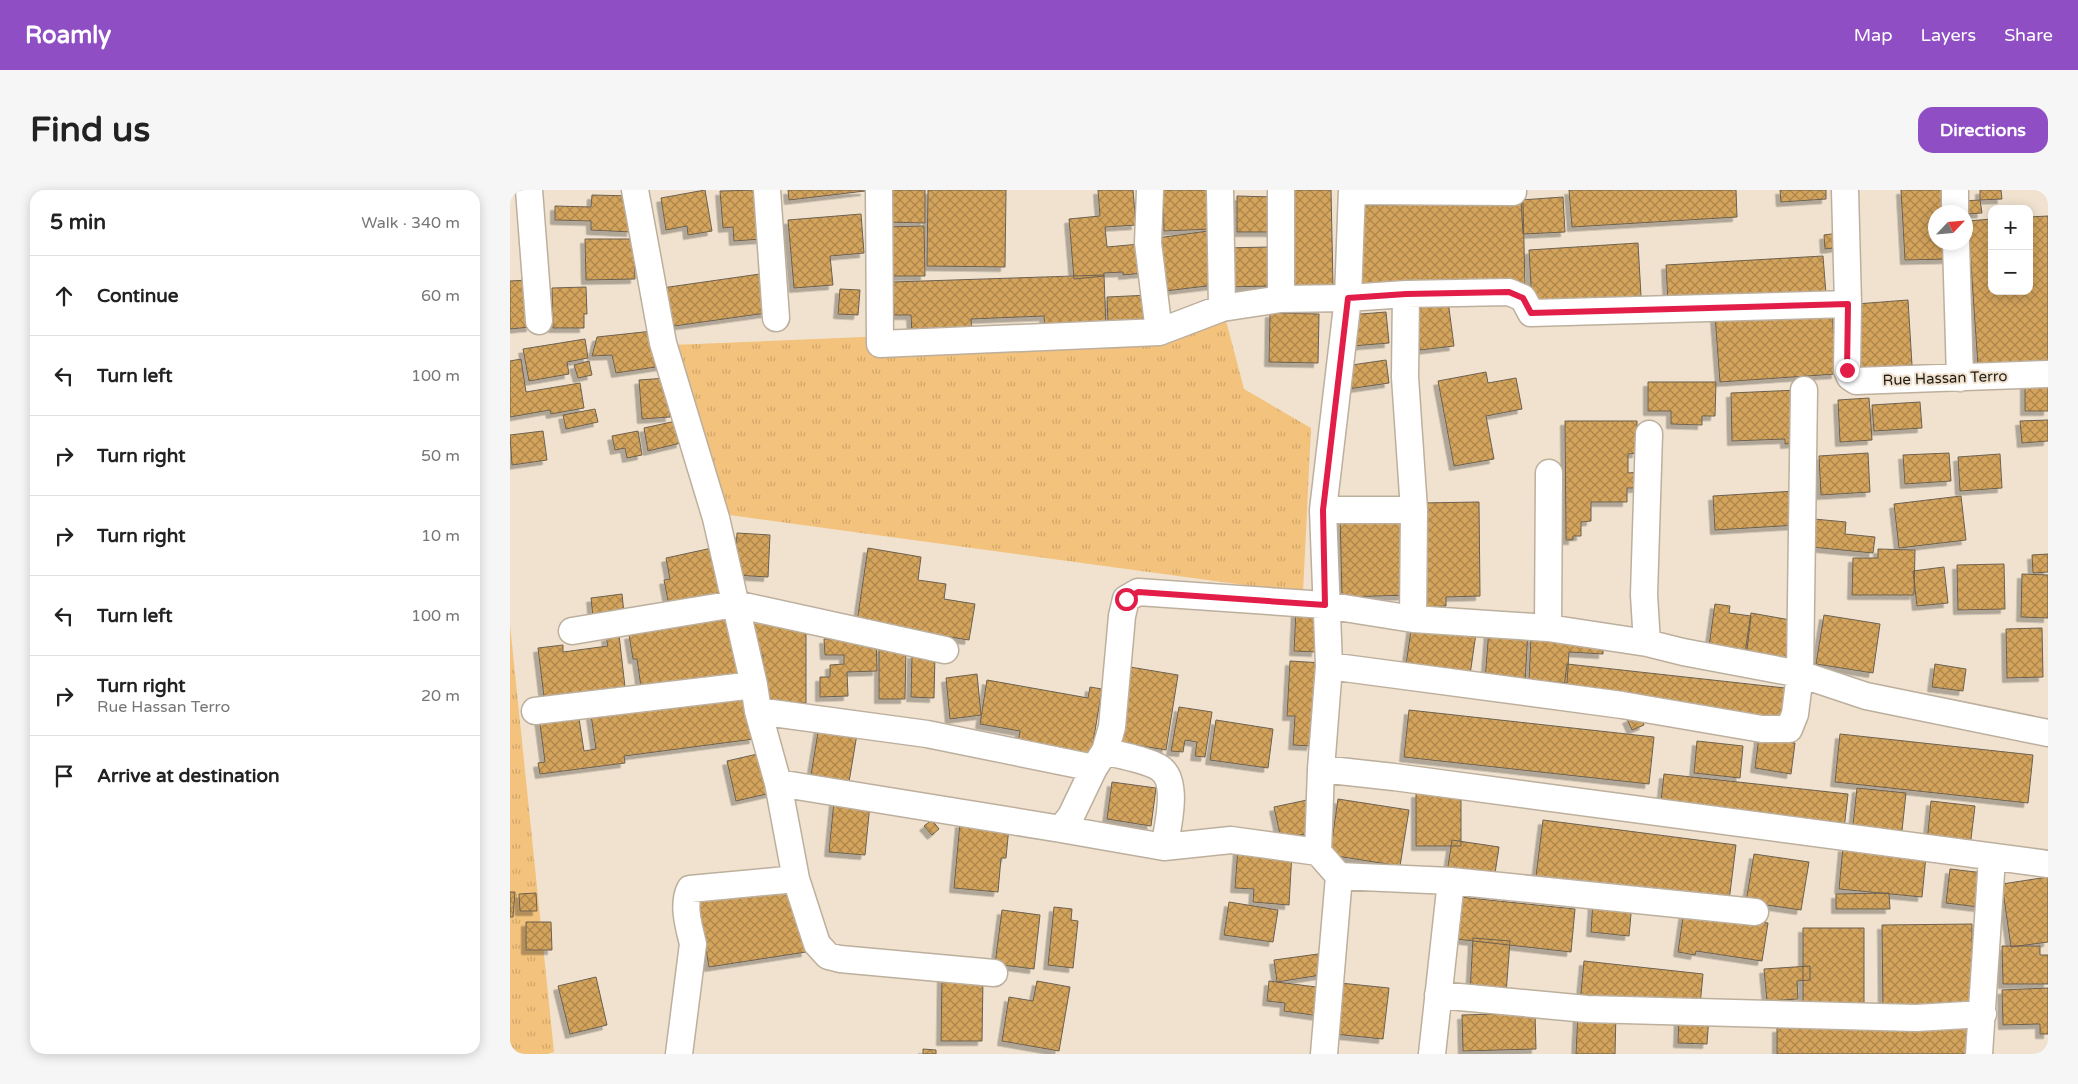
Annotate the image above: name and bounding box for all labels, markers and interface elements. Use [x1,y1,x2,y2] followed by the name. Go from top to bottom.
[25,21,111,50] text: Roamly
[1854,24,1893,46] text: Map
[1921,24,1976,46] text: Layers
[2004,24,2053,46] text: Share
[1918,107,2048,153] button: Directions
[30,109,150,151] text: Find us
[1928,205,1973,250] north arrow
[1988,205,2033,295] map controls
[1988,205,2033,250] button: +
[50,210,106,235] text: 5 min
[361,213,460,233] text: Walk · 340 m
[1988,250,2033,295] button: −
[50,282,78,310] icon: ahead
[97,285,179,307] text: Continue
[421,286,460,306] text: 60 m
[1836,359,1859,382] route end
[50,362,78,390] icon: left
[97,365,173,387] text: Turn left
[411,366,460,386] text: 100 m
[1882,367,2008,389] street label: Rue Hassan Terro
[50,442,78,470] icon: right
[97,445,185,467] text: Turn right
[421,446,460,466] text: 50 m
[50,522,78,550] icon: right
[97,525,185,547] text: Turn right
[421,526,460,546] text: 10 m
[1115,588,1138,611] route start
[50,602,78,630] icon: left
[97,605,173,627] text: Turn left
[411,606,460,626] text: 100 m
[97,675,185,697] text: Turn right
[50,682,78,710] icon: right
[421,686,460,706] text: 20 m
[97,697,230,717] text: Rue Hassan Terro
[50,762,78,790] icon: arrive
[97,765,280,787] text: Arrive at destination

